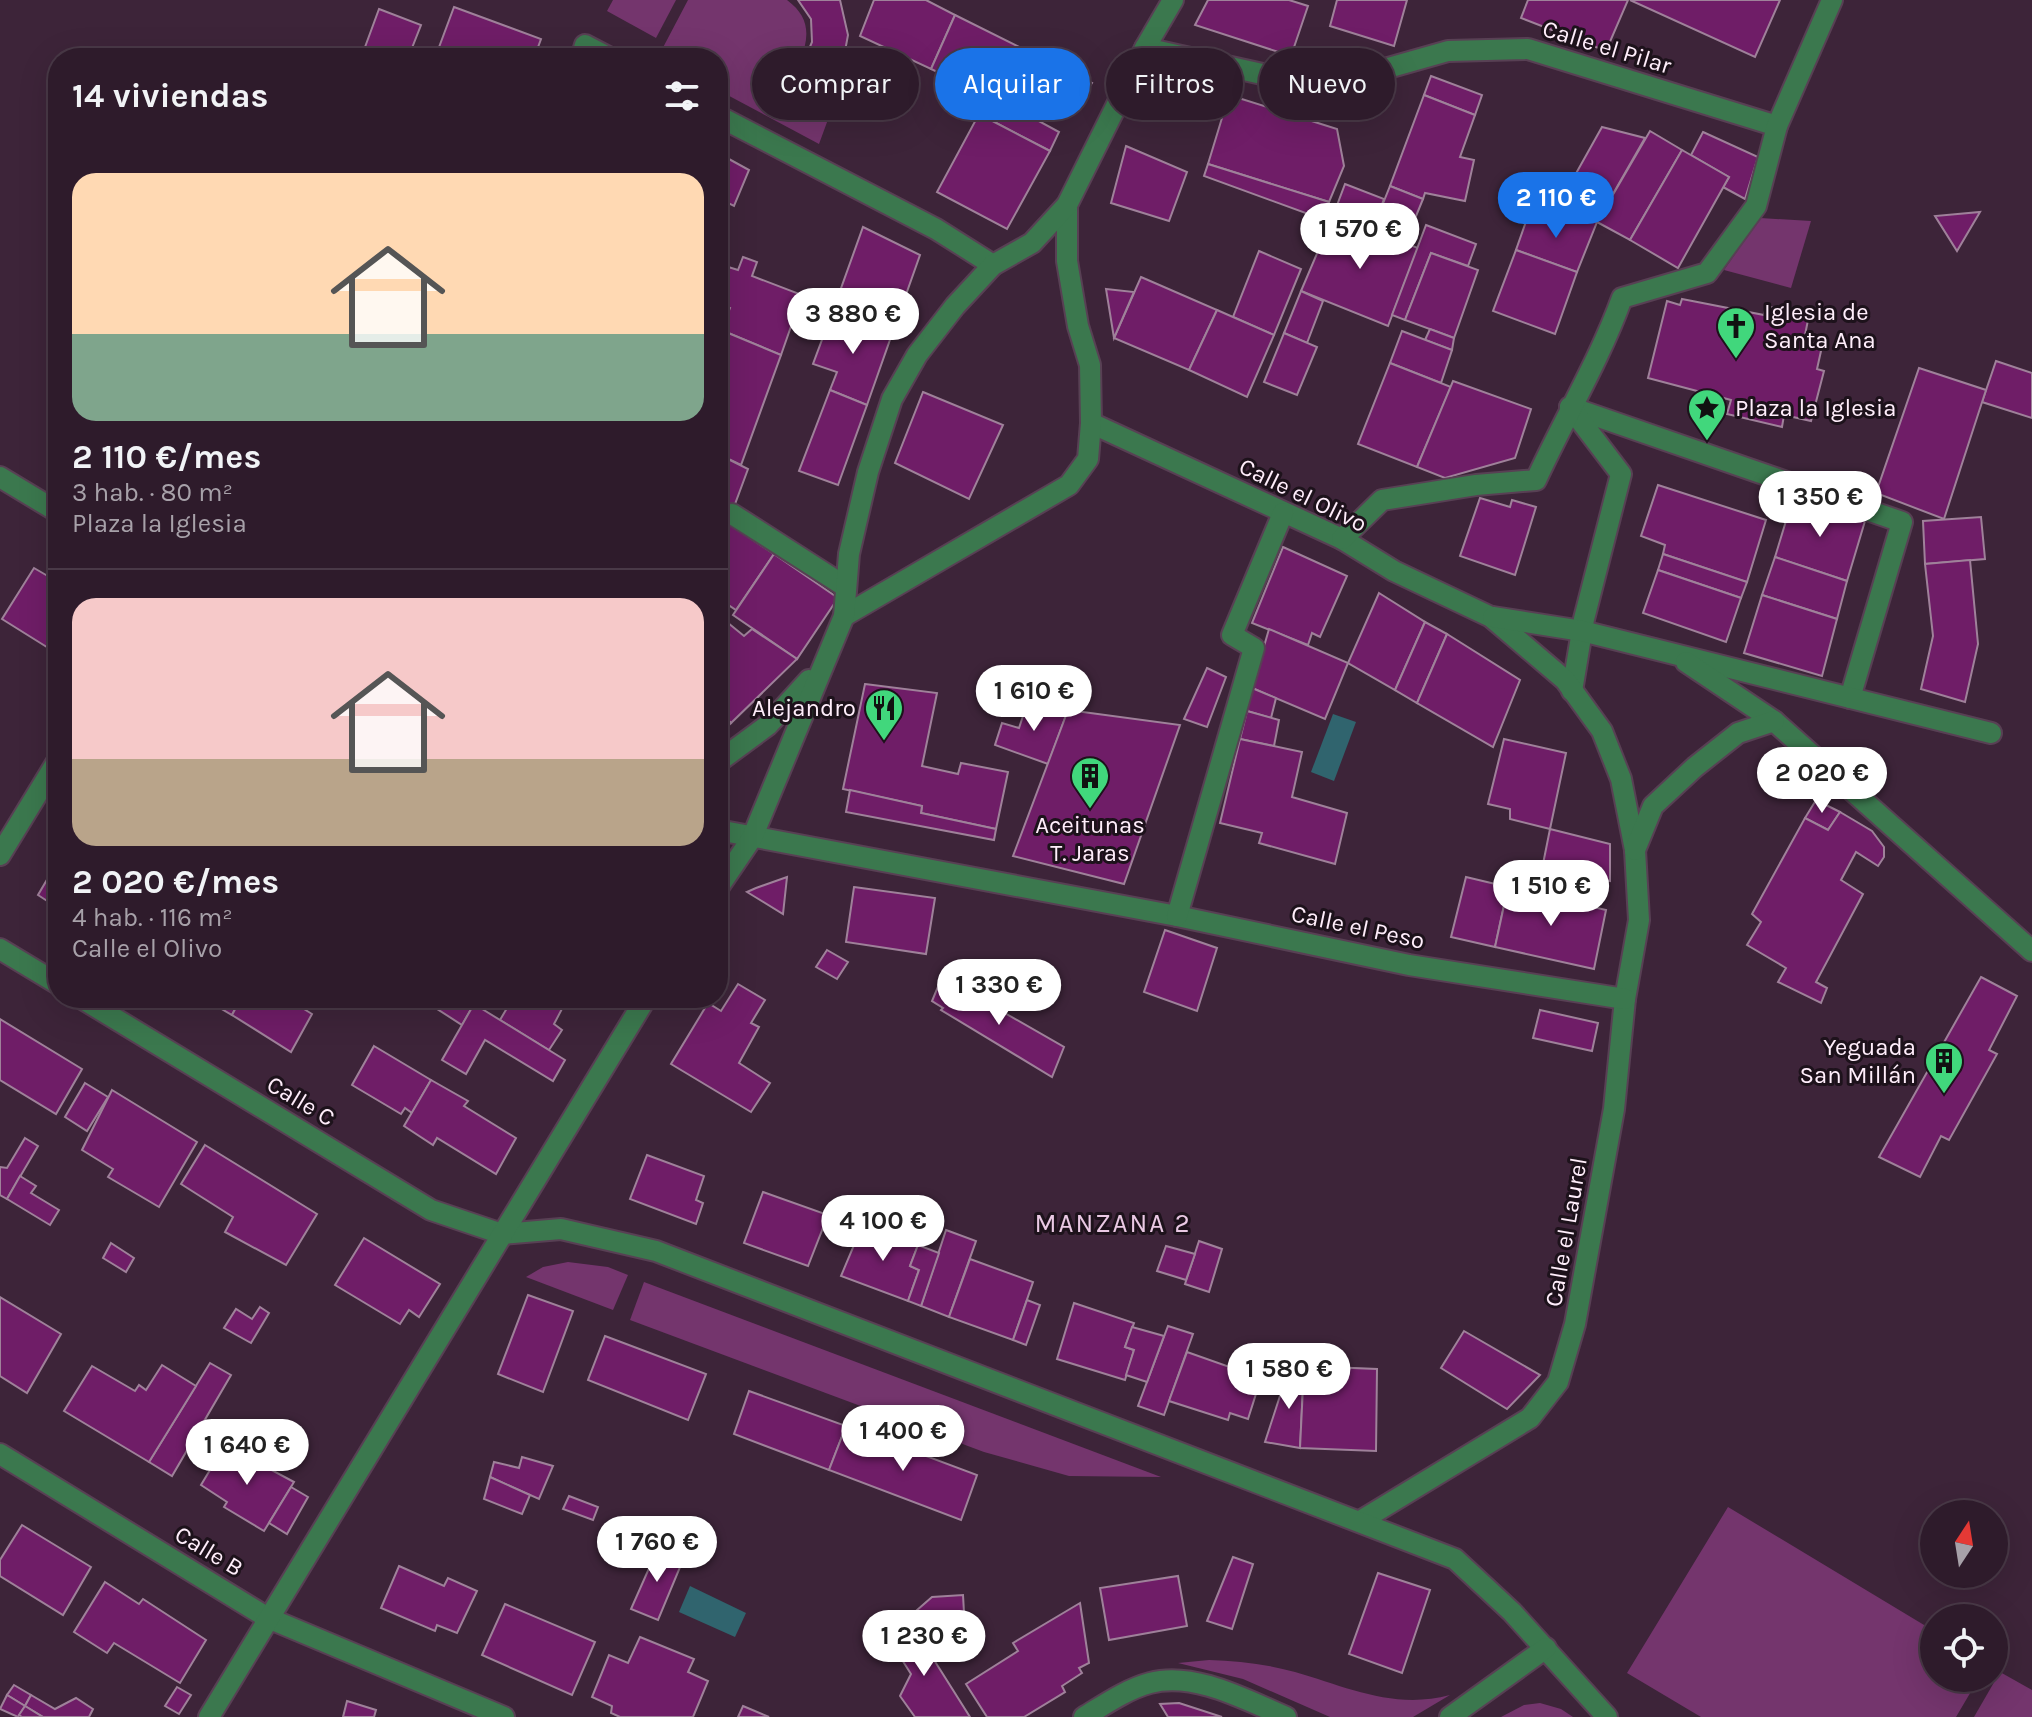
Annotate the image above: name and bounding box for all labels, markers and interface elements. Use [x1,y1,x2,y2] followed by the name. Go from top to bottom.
[1539,14,1675,80] street label: Calle el Pilar
[752,48,919,120] chip: Comprar
[935,48,1090,120] chip: Alquilar
[1106,48,1243,120] chip: Filtros
[1259,48,1395,120] chip: Nuevo
[660,74,704,118] icon: filters
[72,76,268,116] text: 14 viviendas
[1482,172,1630,240] pin: 2 110 €
[1516,182,1596,213] text: 2 110 €
[1286,203,1434,271] pin: 1 570 €
[1318,213,1402,244] text: 1 570 €
[316,225,460,369] icon: home
[779,288,927,356] pin: 3 880 €
[805,298,901,329] text: 3 880 €
[1764,298,1876,354] place label: Iglesia de Santa Ana
[1715,305,1757,360] church icon: Iglesia de Santa Ana
[1686,387,1728,442] place icon: Plaza la Iglesia
[1735,394,1896,422] place label: Plaza la Iglesia
[72,437,261,477] text: 2 110 €/mes
[1235,452,1371,538] street label: Calle el Olivo
[1746,471,1894,539] pin: 1 350 €
[72,477,233,508] text: 3 hab. · 80 m²
[1777,481,1863,512] text: 1 350 €
[72,508,247,539] text: Plaza la Iglesia
[316,650,460,794] icon: home
[960,665,1108,733] pin: 1 610 €
[994,675,1074,706] text: 1 610 €
[863,687,905,742] restaurant icon: Alejandro
[752,694,856,722] place label: Alejandro
[1748,747,1896,815] pin: 2 020 €
[1069,755,1111,810] building icon: Aceitunas T. Jaras
[1775,757,1869,788] text: 2 020 €
[1035,811,1145,867] place label: Aceitunas T. Jaras
[1477,860,1625,928] pin: 1 510 €
[72,862,279,902] text: 2 020 €/mes
[1511,870,1591,901] text: 1 510 €
[1289,899,1427,955] street label: Calle el Peso
[72,902,233,933] text: 4 hab. · 116 m²
[72,933,222,964] text: Calle el Olivo
[925,959,1073,1027] pin: 1 330 €
[955,969,1043,1000] text: 1 330 €
[1799,1033,1916,1089] place label: Yeguada San Millán
[1923,1040,1965,1095] building icon: Yeguada San Millán
[262,1070,340,1132] street label: Calle C
[1539,1155,1593,1309] street label: Calle el Laurel
[809,1195,957,1263] pin: 4 100 €
[839,1205,927,1236] text: 4 100 €
[1034,1208,1192,1239] district label: MANZANA 2
[1215,1343,1363,1411] pin: 1 580 €
[1245,1353,1333,1384] text: 1 580 €
[829,1405,977,1473] pin: 1 400 €
[859,1415,947,1446] text: 1 400 €
[173,1419,321,1487] pin: 1 640 €
[204,1429,290,1460] text: 1 640 €
[1920,1500,2008,1588] north arrow
[1920,1500,2008,1692] map controls
[583,1516,731,1584] pin: 1 760 €
[170,1520,248,1582] street label: Calle B
[615,1526,699,1557] text: 1 760 €
[1920,1604,2008,1692] button: locate
[850,1610,998,1678] pin: 1 230 €
[880,1620,968,1651] text: 1 230 €

